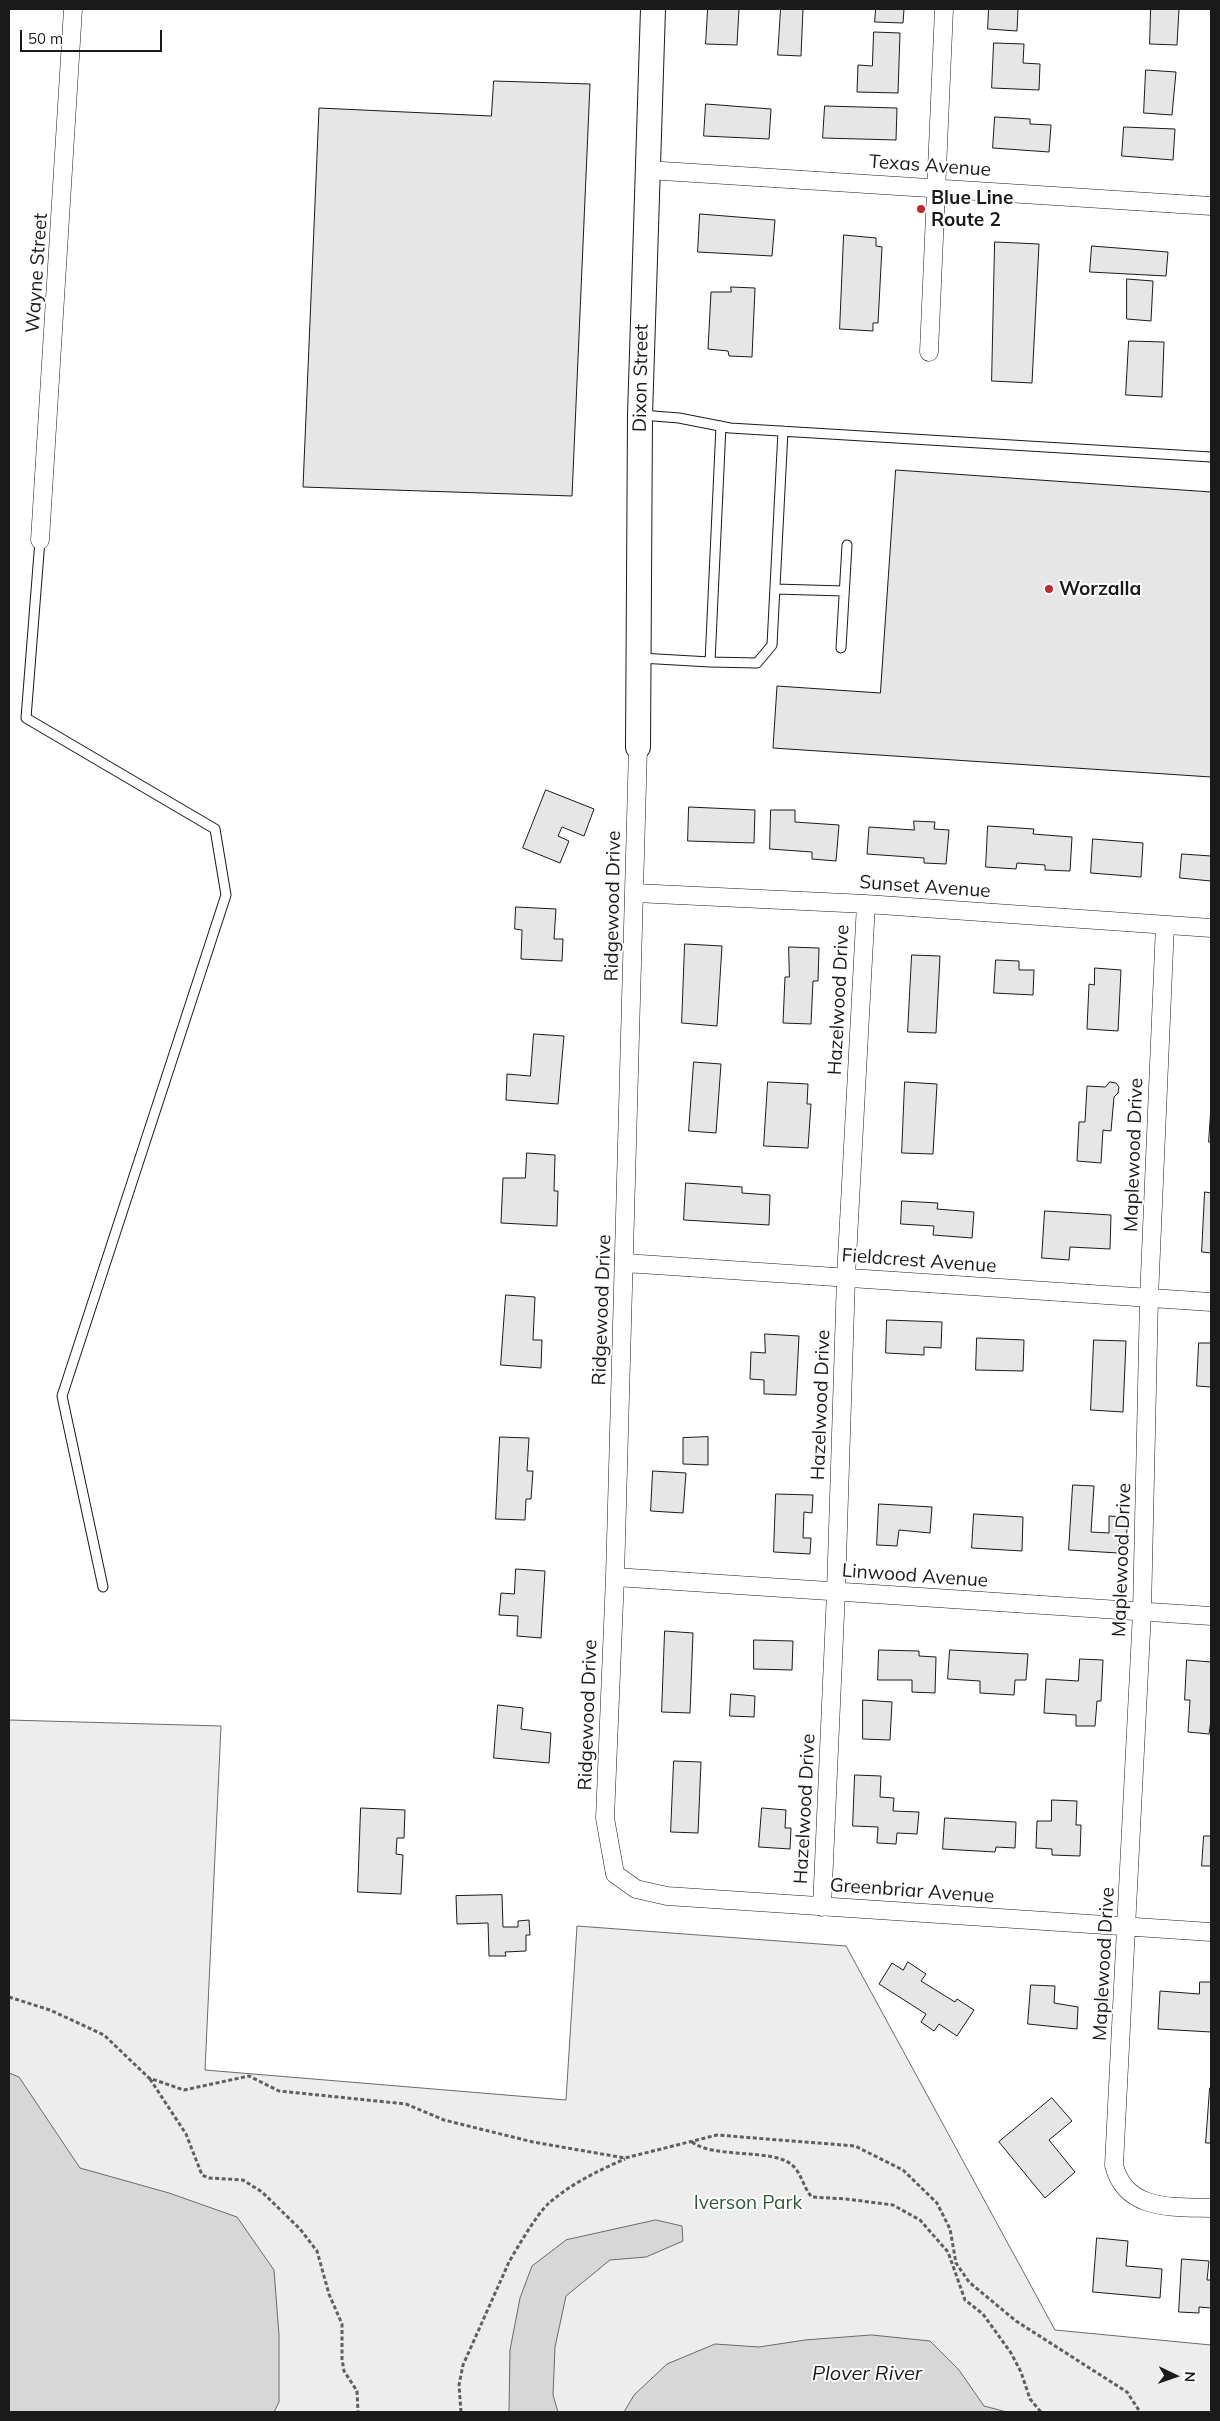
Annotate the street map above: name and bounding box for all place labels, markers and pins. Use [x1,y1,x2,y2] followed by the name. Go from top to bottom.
[931,187,1013,231] place label: Blue Line Route 2
[915,203,927,215] marker: Blue Line Route 2
[1059,578,1141,600] place label: Worzalla
[1043,583,1055,595] marker: Worzalla

